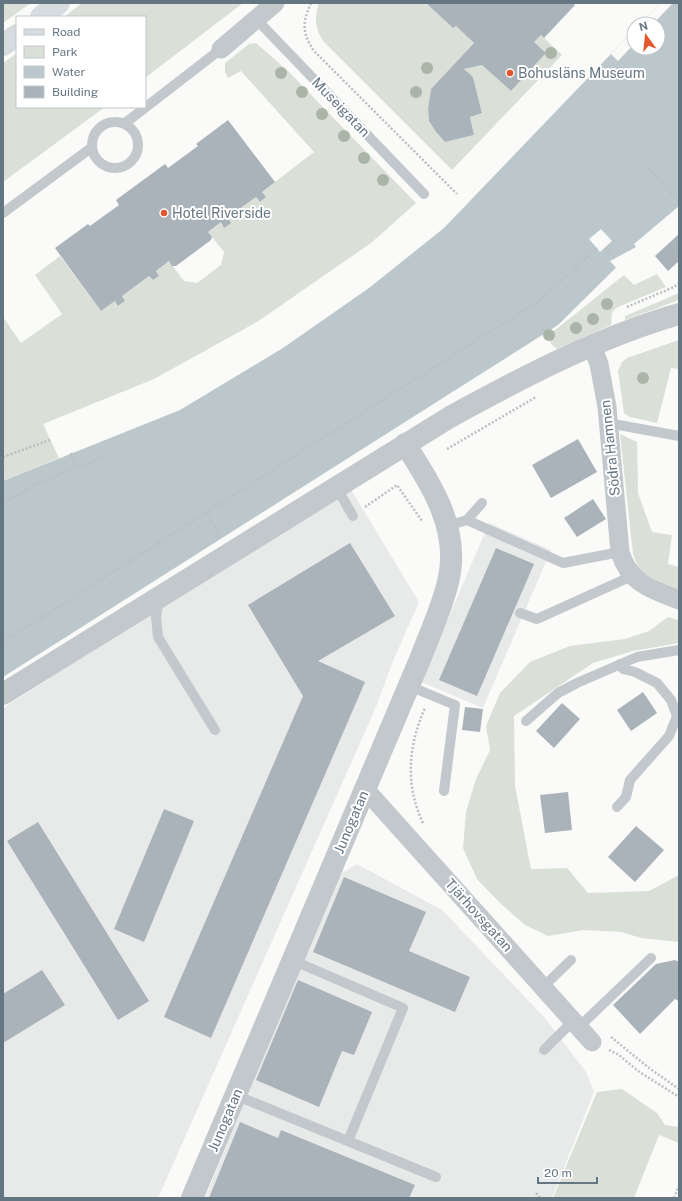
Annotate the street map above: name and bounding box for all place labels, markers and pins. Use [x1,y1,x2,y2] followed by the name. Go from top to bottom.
[518,65,645,81] place label: Bohusläns Museum
[505,68,515,78] marker: Bohusläns Museum
[172,205,271,221] place label: Hotel Riverside
[159,208,169,218] marker: Hotel Riverside

